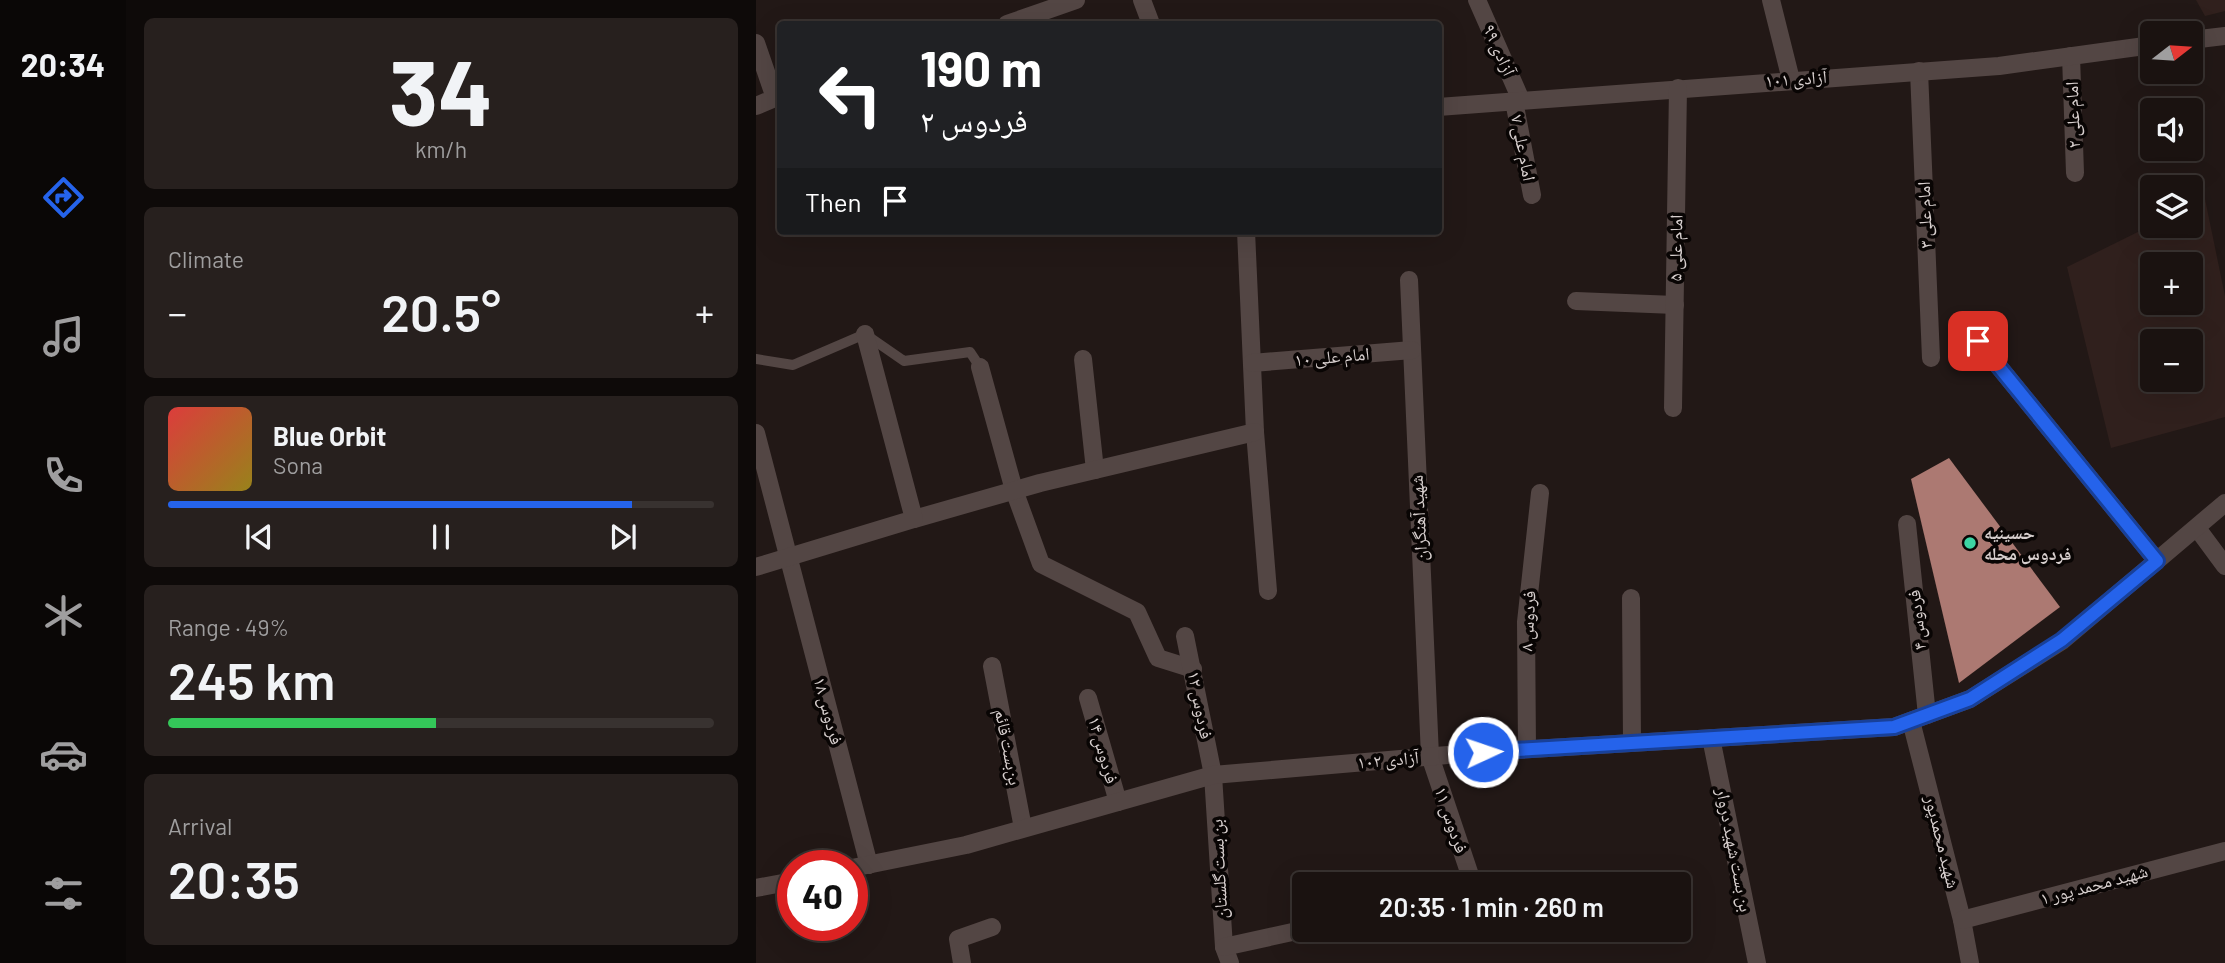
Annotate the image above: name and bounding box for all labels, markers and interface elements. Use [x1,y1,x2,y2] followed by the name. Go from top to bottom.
[1478,21,1521,79] street label: آزادی ٩٩
[2140,21,2203,84] north arrow
[2140,21,2203,392] map controls
[389,35,493,144] text: 34
[920,38,1042,97] text: 190 m
[21,45,105,83] text: 20:34
[805,49,896,140] icon: left
[1764,65,1828,92] street label: آزادی ۱۰۱
[2060,81,2086,149] street label: امام علی ۲
[2140,98,2203,161] button: sound
[920,100,1028,138] text: فردوس ۲
[1505,113,1541,183] street label: امام علی ۷
[415,135,467,163] text: km/h
[39,173,88,222] icon: directions
[2140,175,2203,238] button: layers
[1912,181,1938,249] street label: امام علی ۳
[876,182,914,220] icon: arrive
[805,186,862,217] text: Then
[1663,214,1689,282] street label: امام علی ۵
[168,245,244,273] text: Climate
[2140,252,2203,315] button: +
[381,280,501,342] text: 20.5°
[168,289,187,335] text: −
[695,289,714,335] text: +
[1948,311,2008,371] pin
[39,312,88,361] icon: music
[1959,322,1997,360] icon: arrive
[2140,329,2203,392] button: −
[1294,342,1370,372] street label: امام علی ۱۰
[273,420,386,451] text: Blue Orbit
[39,451,88,500] icon: phone
[273,451,323,479] text: Sona
[1405,474,1432,562] street label: شهید آهنگران
[240,518,278,556] icon: previous
[422,518,460,556] icon: pause
[604,518,642,556] icon: next
[1984,521,2071,565] place label: حسینیه فردوس محله
[1962,535,1978,551] marker: حسینیه فردوس محله
[1902,589,1931,651] street label: فردوس ۴
[1514,590,1541,652] street label: فردوس ۸
[39,591,88,640] icon: climate
[168,613,289,641] text: Range · 49%
[168,648,335,710] text: 245 km
[1183,669,1218,741] street label: فردوس ۱۲
[808,675,848,747] street label: فردوس ۱۸
[989,707,1027,787] street label: بن‌بست قائم
[1083,714,1124,786] street label: فردوس ۱۴
[1446,715,1520,789] position arrow
[39,730,88,779] icon: car
[1356,745,1420,774] street label: آزادی ۱۰۲
[1429,784,1474,856] street label: فردوس ۱۱
[1711,785,1758,914] street label: بن بست شهید دروار
[1919,792,1965,891] street label: شهید محمدپور
[168,812,232,840] text: Arrival
[1204,819,1233,919] street label: بن بست گلستان
[168,847,300,909] text: 20:35
[777,850,868,941] speed limit sign: 40
[2038,859,2150,910] street label: شهید محمد پور ۱
[39,869,88,918] icon: filters
[1379,891,1604,922] text: 20:35 · 1 min · 260 m

